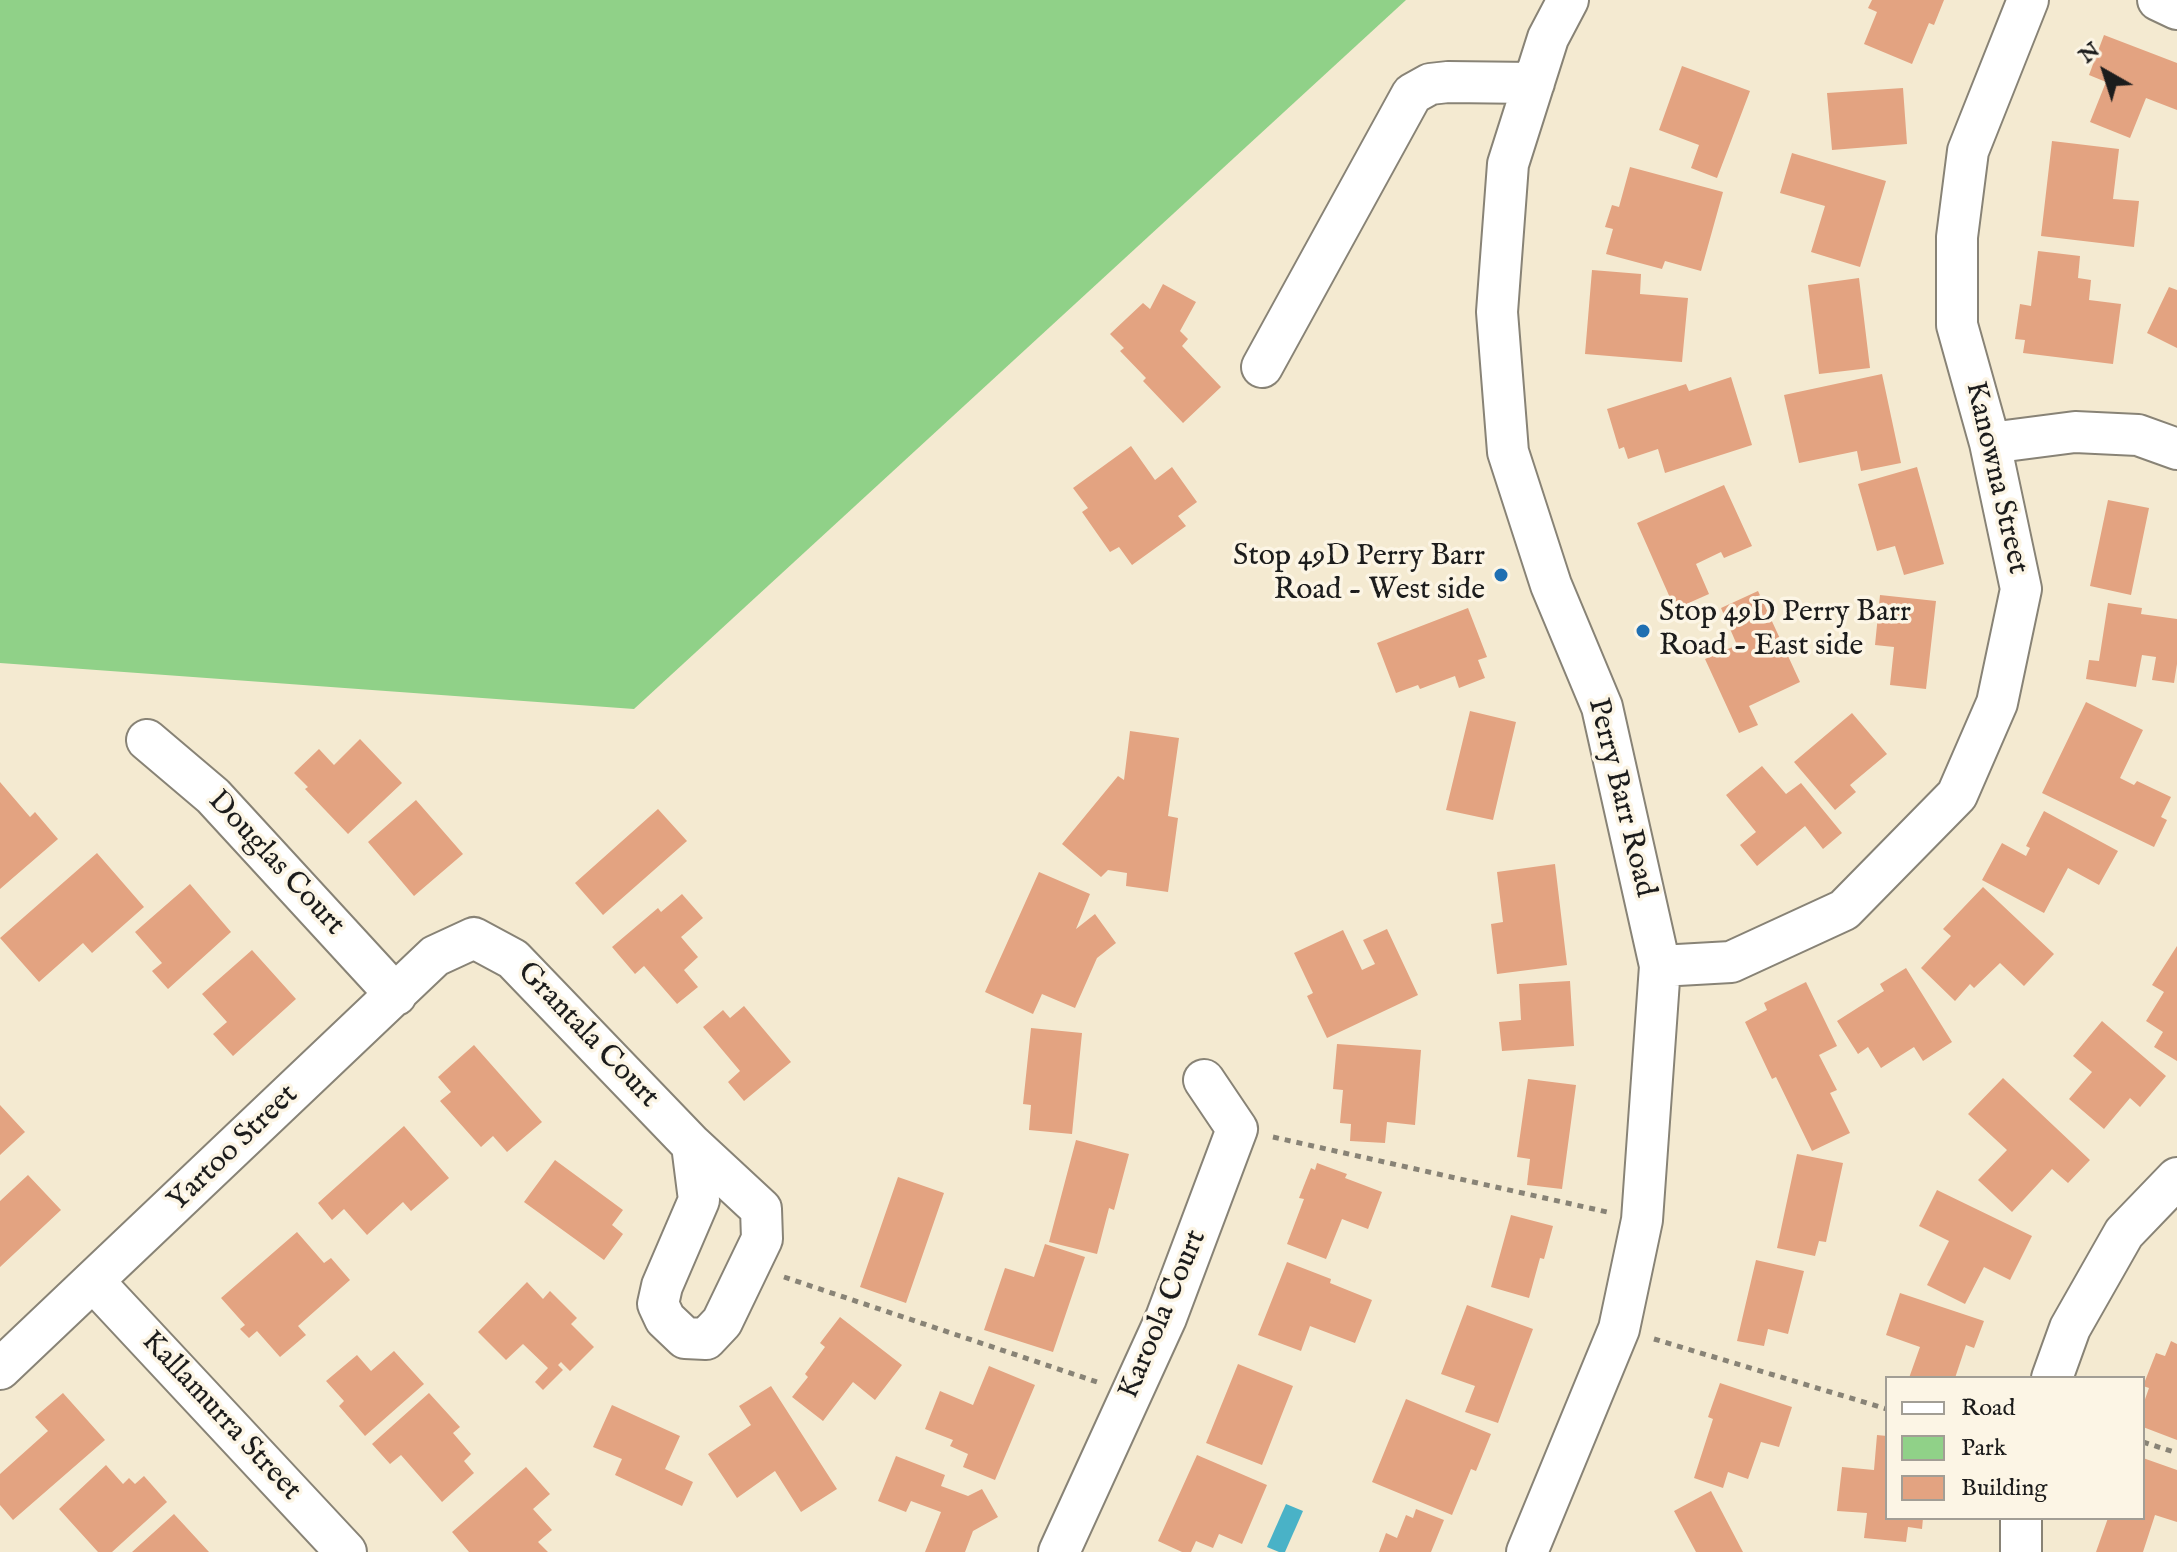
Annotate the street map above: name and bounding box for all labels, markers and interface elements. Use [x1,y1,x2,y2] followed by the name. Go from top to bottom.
[2065,32,2145,112] north arrow
[2074,36,2106,70] text: N
[1955,378,2035,578] street label: Kanowna Street
[1233,540,1485,610] place label: Stop 49D Perry Barr Road - West side
[1492,566,1510,584] marker: Stop 49D Perry Barr Road - West side
[1659,596,1911,666] place label: Stop 49D Perry Barr Road - East side
[1634,622,1652,640] marker: Stop 49D Perry Barr Road - East side
[1578,695,1662,901] street label: Perry Barr Road
[199,784,351,944] street label: Douglas Court
[508,955,666,1117] street label: Grantala Court
[161,1078,307,1220] street label: Yartoo Street
[1112,1225,1216,1405] street label: Karoola Court
[132,1325,308,1509] street label: Kallamurra Street
[1885,1376,2145,1520] legend
[1961,1393,2015,1424] text: Road
[1961,1433,2007,1464] text: Park
[1961,1473,2047,1504] text: Building

